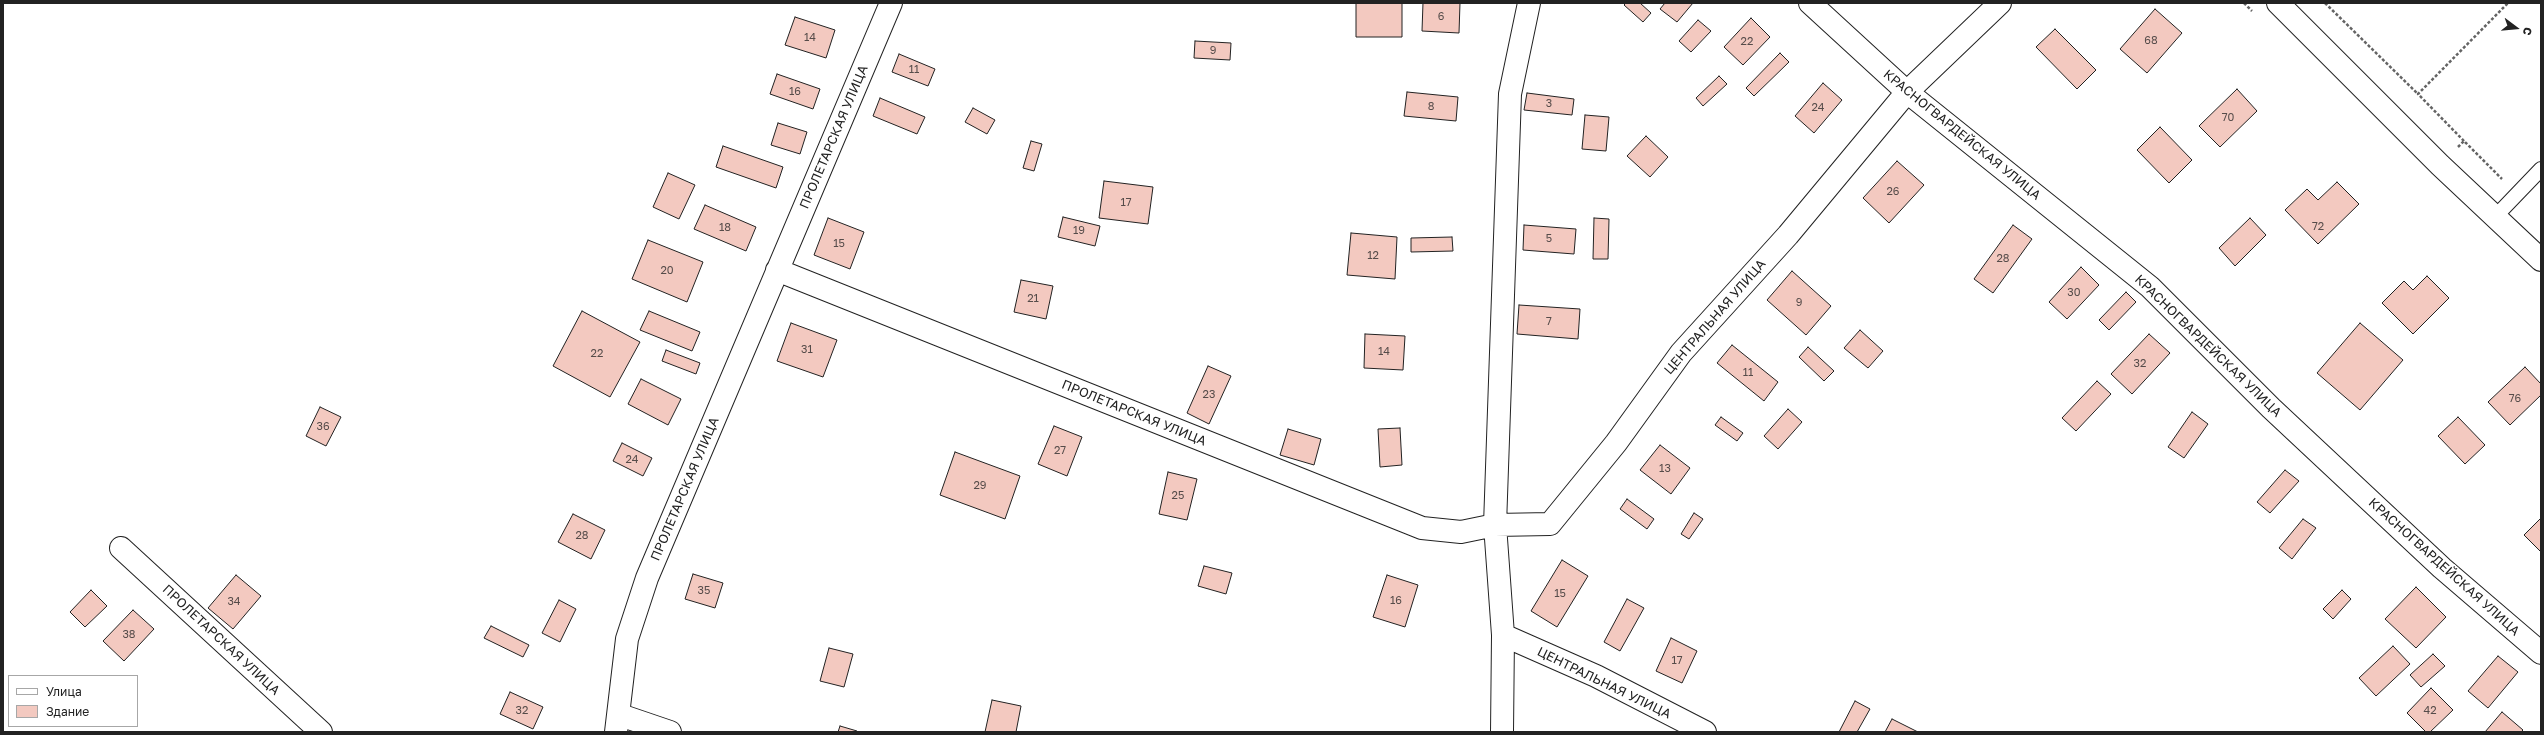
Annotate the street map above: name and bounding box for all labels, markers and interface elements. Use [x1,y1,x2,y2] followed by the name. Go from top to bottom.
[2496,8,2536,48] north arrow
[1438,10,1444,24] house number: 6
[2521,26,2535,37] text: С
[804,31,816,45] house number: 14
[2144,34,2158,48] house number: 68
[1741,35,1753,49] house number: 22
[1210,44,1216,58] house number: 9
[797,63,871,211] street label: ПРОЛЕТАРСКАЯ УЛИЦА
[909,63,919,77] house number: 11
[1880,67,2044,203] street label: КРАСНОГВАРДЕЙСКАЯ УЛИЦА
[789,85,801,99] house number: 16
[1546,97,1552,111] house number: 3
[1428,100,1434,114] house number: 8
[1811,101,1825,115] house number: 24
[2222,111,2234,125] house number: 70
[1886,185,1900,199] house number: 26
[1120,196,1132,210] house number: 17
[2312,220,2324,234] house number: 72
[719,221,731,235] house number: 18
[1073,224,1085,238] house number: 19
[1546,232,1552,246] house number: 5
[833,237,845,251] house number: 15
[1367,249,1379,263] house number: 12
[1996,252,2010,266] house number: 28
[1661,256,1769,378] street label: ЦЕНТРАЛЬНАЯ УЛИЦА
[660,264,674,278] house number: 20
[2131,272,2285,420] street label: КРАСНОГВАРДЕЙСКАЯ УЛИЦА
[2067,286,2081,300] house number: 30
[1027,292,1039,306] house number: 21
[1796,296,1802,310] house number: 9
[1546,315,1552,329] house number: 7
[801,343,813,357] house number: 31
[1378,345,1390,359] house number: 14
[591,347,603,361] house number: 22
[2134,357,2146,371] house number: 32
[1743,366,1753,380] house number: 11
[1059,377,1209,449] street label: ПРОЛЕТАРСКАЯ УЛИЦА
[1203,388,1215,402] house number: 23
[2509,392,2521,406] house number: 76
[648,415,722,563] street label: ПРОЛЕТАРСКАЯ УЛИЦА
[316,420,330,434] house number: 36
[1054,444,1066,458] house number: 27
[625,453,639,467] house number: 24
[1659,462,1671,476] house number: 13
[973,479,987,493] house number: 29
[1172,489,1184,503] house number: 25
[2365,495,2523,639] street label: КРАСНОГВАРДЕЙСКАЯ УЛИЦА
[575,529,589,543] house number: 28
[159,582,283,698] street label: ПРОЛЕТАРСКАЯ УЛИЦА
[698,584,710,598] house number: 35
[1554,587,1566,601] house number: 15
[1390,594,1402,608] house number: 16
[227,595,241,609] house number: 34
[122,628,136,642] house number: 38
[1535,644,1673,722] street label: ЦЕНТРАЛЬНАЯ УЛИЦА
[1671,654,1683,668] house number: 17
[8,675,138,727] legend
[46,684,82,699] text: Улица
[46,704,89,719] text: Здание
[516,704,528,718] house number: 32
[2423,704,2437,718] house number: 42

